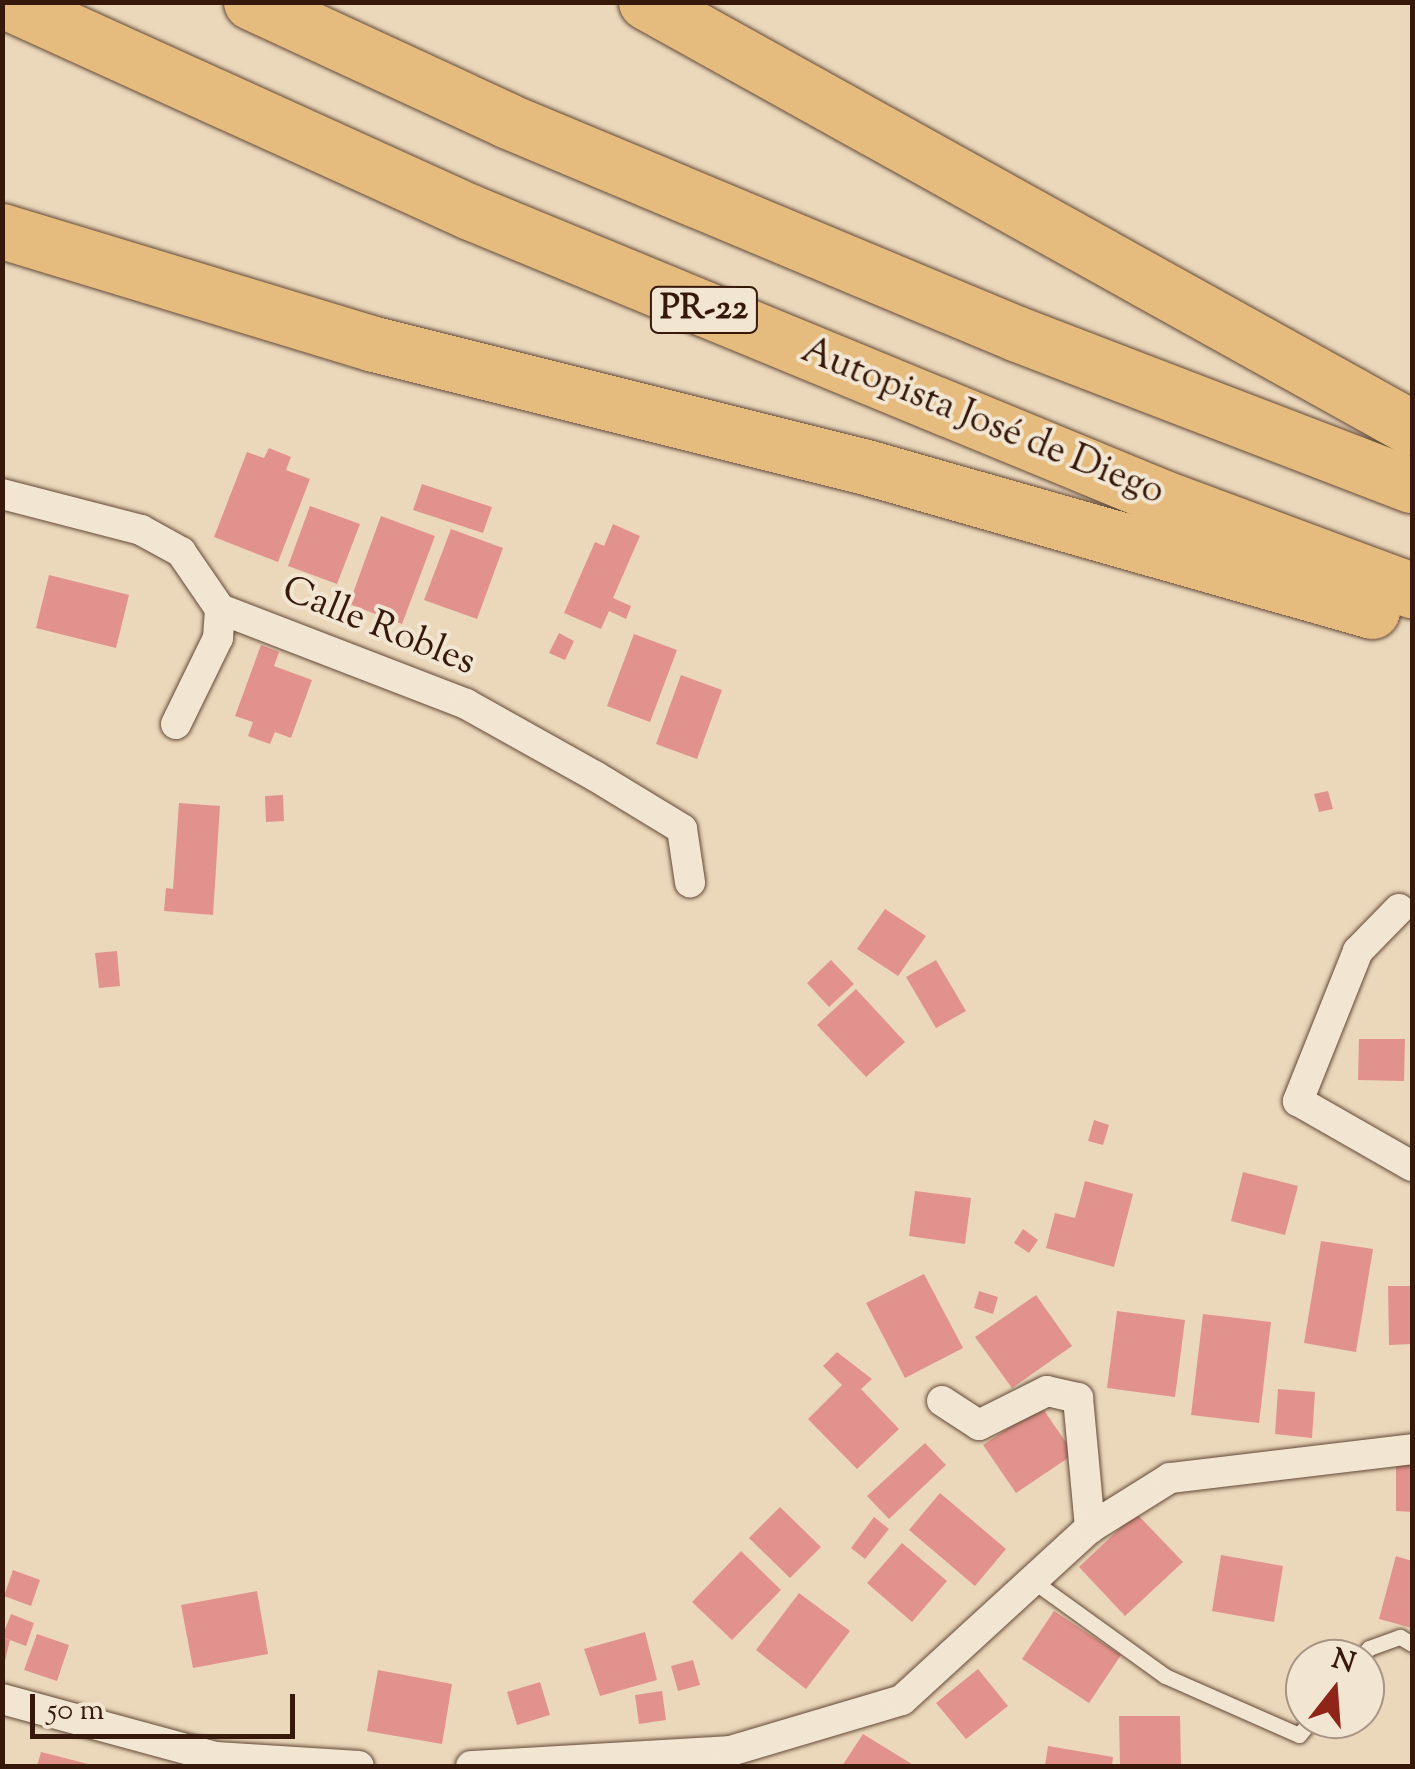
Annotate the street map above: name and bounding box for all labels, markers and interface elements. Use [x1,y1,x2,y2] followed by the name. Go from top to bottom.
[649,280,759,340] road number: PR-22
[794,329,1170,517] street label: Autopista José de Diego
[275,569,481,687] street label: Calle Robles
[1285,1639,1385,1739] north arrow
[1327,1640,1360,1685] text: N
[35,1674,300,1736] scale bar
[47,1690,104,1733] text: 50 m

